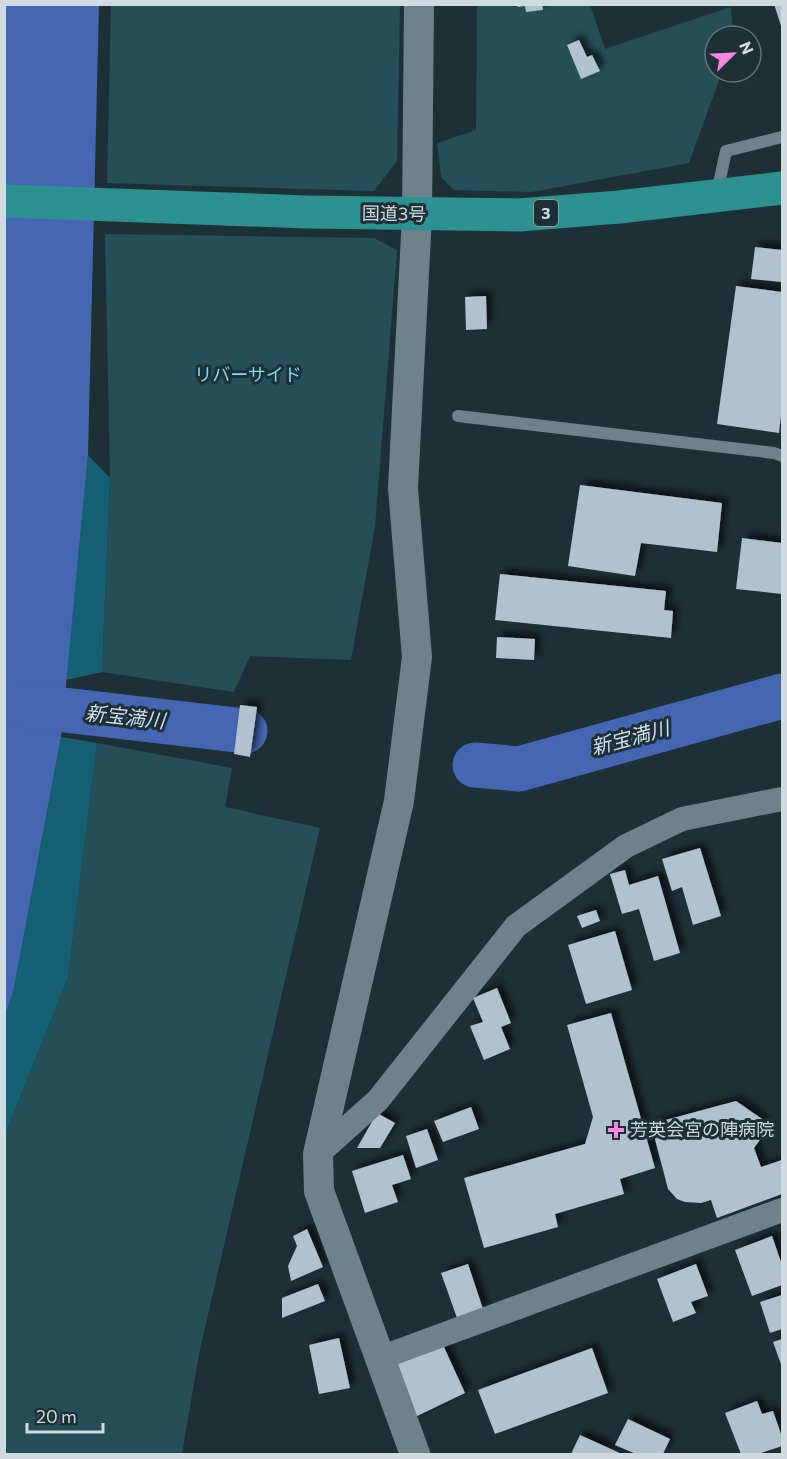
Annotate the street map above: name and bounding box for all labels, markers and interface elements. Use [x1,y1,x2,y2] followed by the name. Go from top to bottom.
[703,24,763,84] north arrow
[736,38,758,57] text: N
[534,200,558,226] road number: 3
[362,201,426,225] street label: 国道3号
[194,363,302,385] park label: リバーサイド
[84,700,168,732] water label: 新宝満川
[588,715,673,759] water label: 新宝満川
[630,1118,774,1140] place label: 芳英会宮の陣病院
[607,1121,625,1139] marker: 芳英会宮の陣病院
[27,1396,104,1434] scale bar
[36,1405,77,1427] text: 20 m

